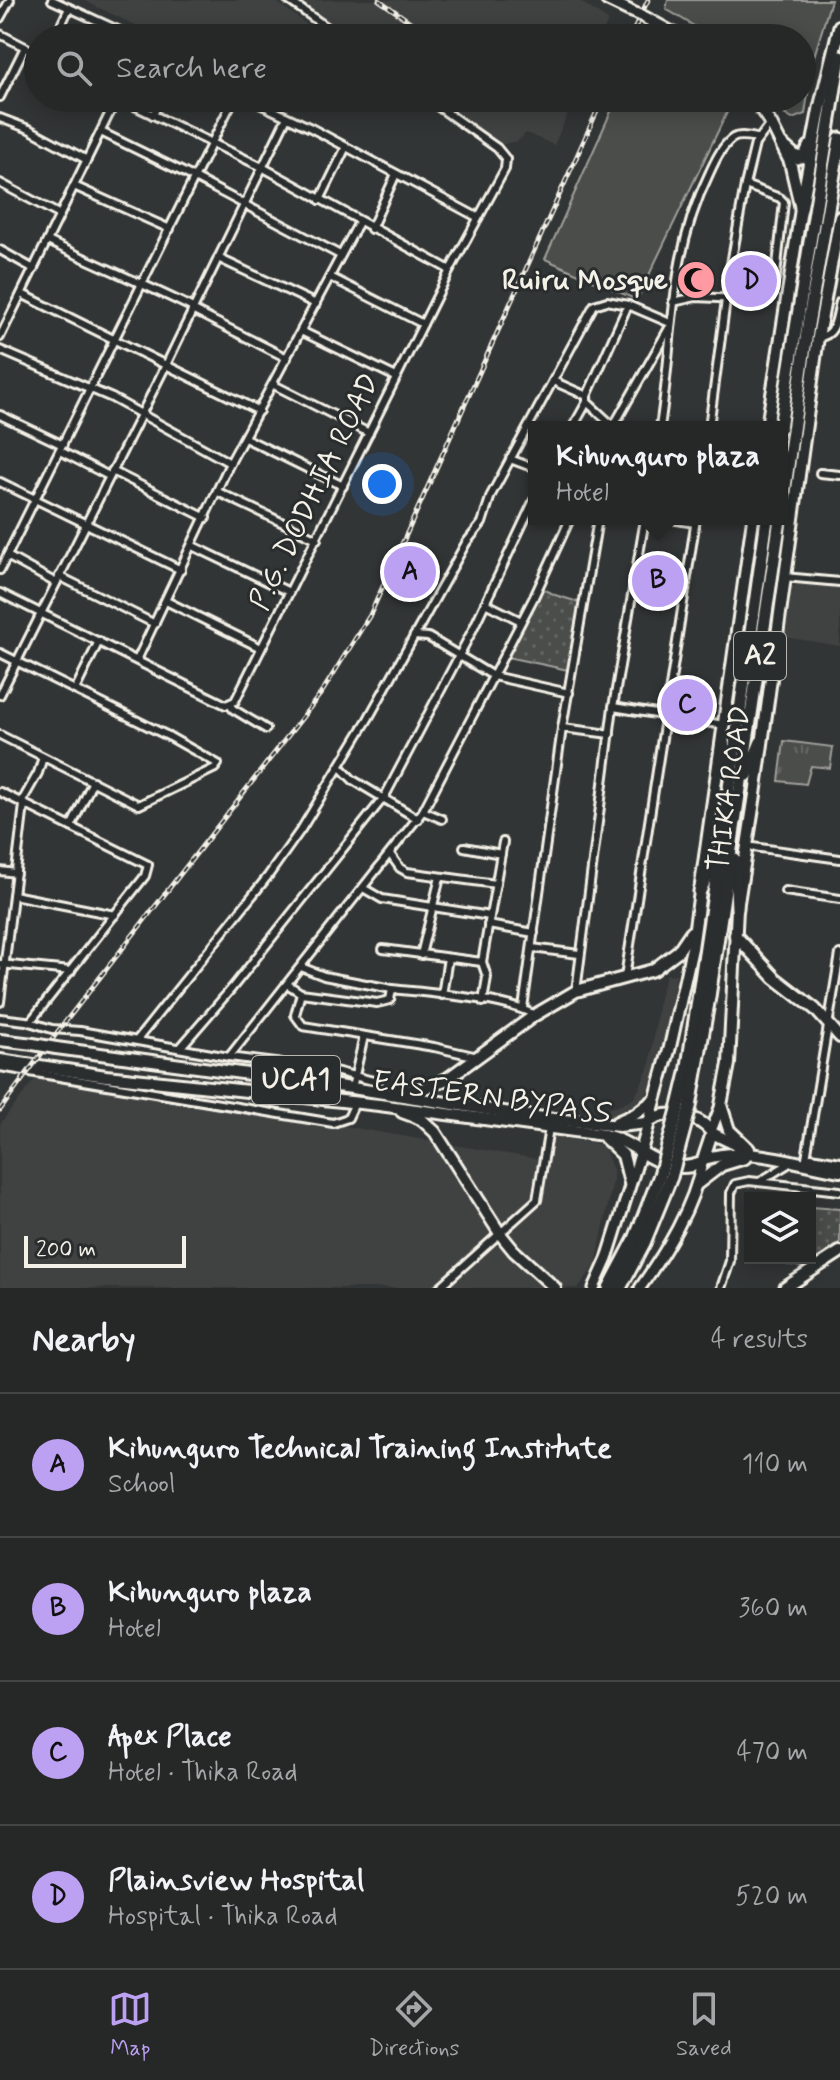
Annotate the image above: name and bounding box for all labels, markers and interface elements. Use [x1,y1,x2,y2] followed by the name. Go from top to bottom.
[24,24,816,112] search box
[52,46,96,90] icon: search
[116,49,267,88] text: Search here
[725,251,777,311] pin: D
[675,259,717,301] mosque icon: Ruiru Mosque
[502,261,668,300] place label: Ruiru Mosque
[241,367,389,617] street label: P.G. DODHIA ROAD
[528,421,788,525] popup
[556,437,760,476] text: Kihunguro plaza
[362,464,402,504] your location
[556,476,609,510] text: Hotel
[384,542,436,602] pin: A
[632,551,684,611] pin: B
[734,632,786,680] road number: A2
[661,675,713,735] pin: C
[699,703,761,875] street label: THIKA ROAD
[252,1056,340,1104] road number: UCA1
[370,1062,614,1134] street label: EASTERN BYPASS
[744,1192,816,1264] map controls
[744,1192,816,1264] button: layers
[24,1232,186,1268] scale bar
[36,1236,96,1264] text: 200 m
[32,1318,136,1363] text: Nearby
[711,1323,808,1357] text: 4 results
[108,1429,612,1468] text: Kihunguro Technical Training Institute
[49,1448,67,1482] text: A
[742,1448,808,1482] text: 110 m
[108,1468,175,1502] text: School
[108,1573,312,1612] text: Kihunguro plaza
[50,1592,66,1626] text: B
[739,1592,808,1626] text: 360 m
[108,1612,161,1646] text: Hotel
[108,1717,232,1756] text: Apex Place
[49,1736,67,1770] text: C
[736,1736,808,1770] text: 470 m
[108,1756,298,1790] text: Hotel · Thika Road
[108,1861,364,1900] text: Plainsview Hospital
[49,1880,67,1914] text: D
[735,1880,808,1914] text: 520 m
[108,1900,337,1934] text: Hospital · Thika Road
[108,1987,152,2063] tab: Map
[369,1987,459,2063] tab: Directions
[676,1987,732,2063] tab: Saved

